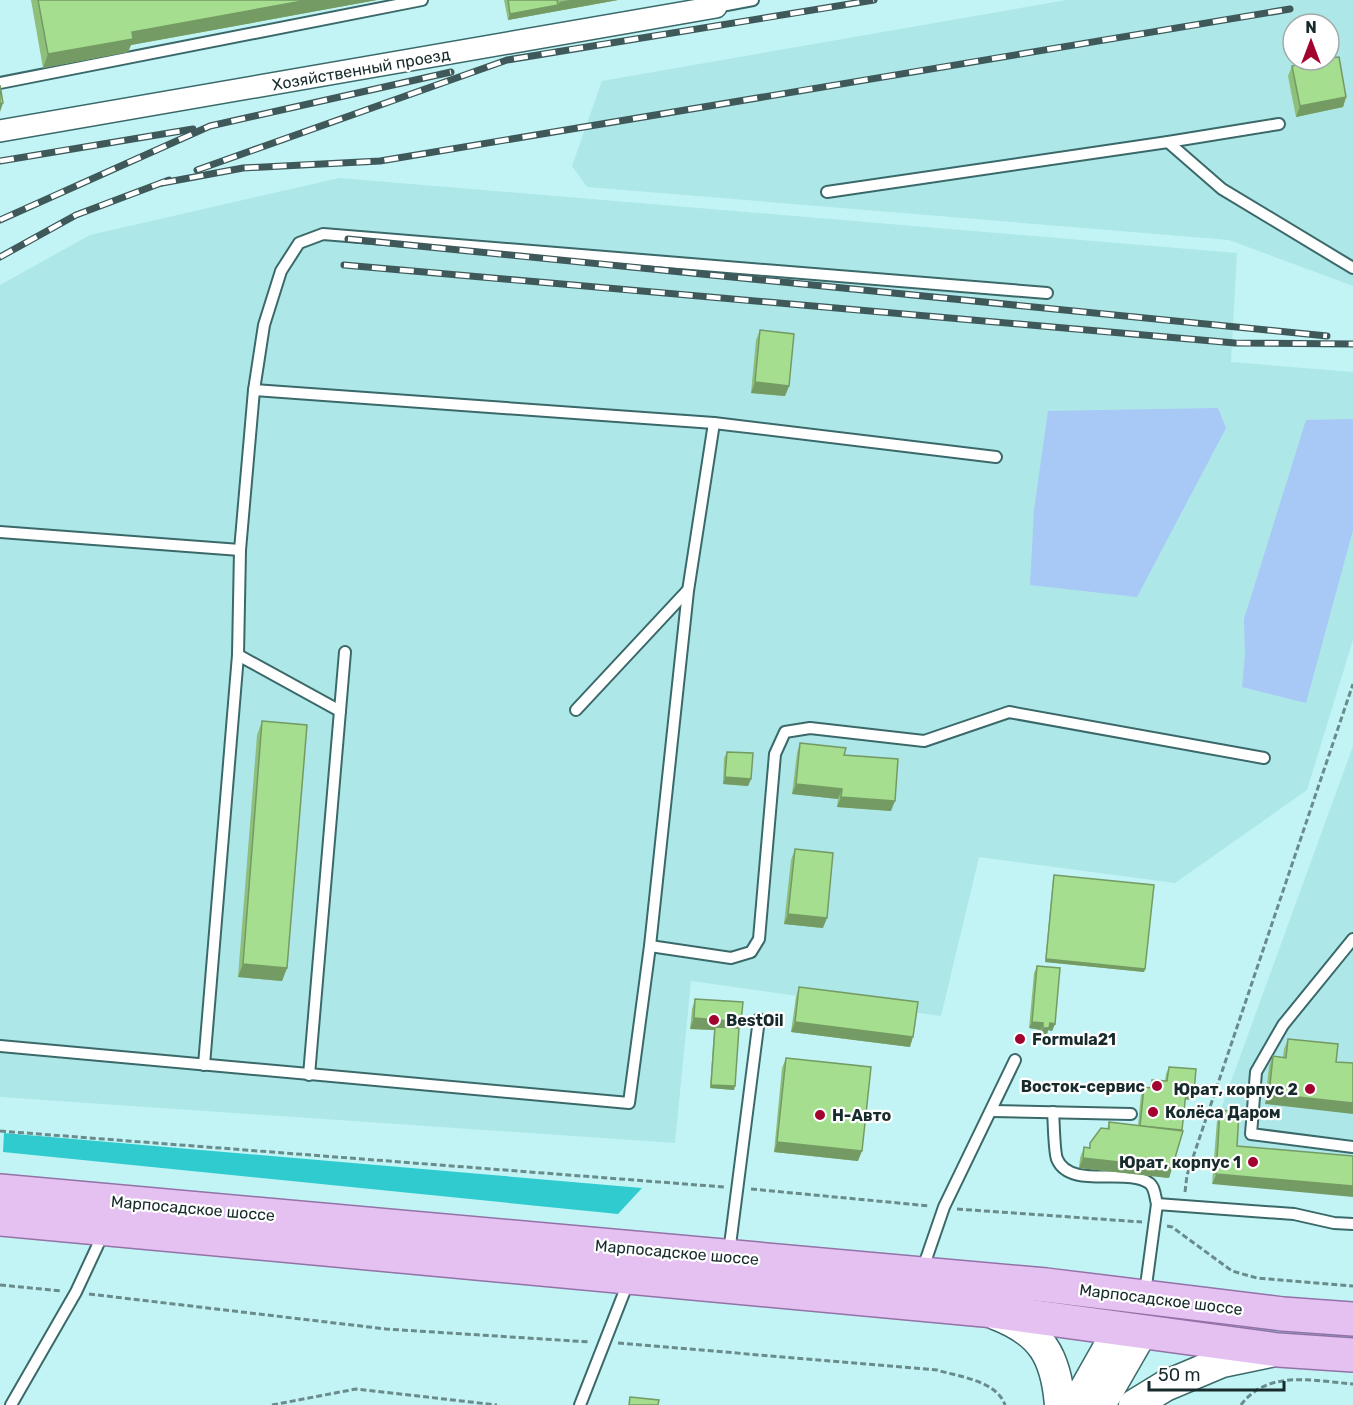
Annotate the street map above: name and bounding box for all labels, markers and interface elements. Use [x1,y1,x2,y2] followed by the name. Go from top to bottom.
[1281,12,1341,72] north arrow
[1305,18,1317,37] text: N
[271,44,452,95] street label: Хозяйственный проезд
[726,1011,784,1030] place label: BestOil
[707,1013,721,1027] marker: BestOil
[1032,1030,1116,1049] place label: Formula21
[1013,1032,1027,1046] marker: Formula21
[1021,1077,1145,1096] place label: Восток-сервис
[1150,1079,1164,1093] marker: Восток-сервис
[1174,1080,1298,1099] place label: Юрат, корпус 2
[1303,1082,1317,1096] marker: Юрат, корпус 2
[1165,1103,1281,1122] place label: Колёса Даром
[1146,1105,1160,1119] marker: Колёса Даром
[832,1106,891,1125] place label: Н-Авто
[813,1108,827,1122] marker: Н-Авто
[1119,1153,1241,1172] place label: Юрат, корпус 1
[1246,1155,1260,1169] marker: Юрат, корпус 1
[110,1192,276,1225] street label: Марпосадское шоссе
[594,1236,760,1269] street label: Марпосадское шоссе
[1078,1280,1244,1319] street label: Марпосадское шоссе
[1149,1354,1284,1392] scale bar
[1158,1364,1201,1386] text: 50 m

